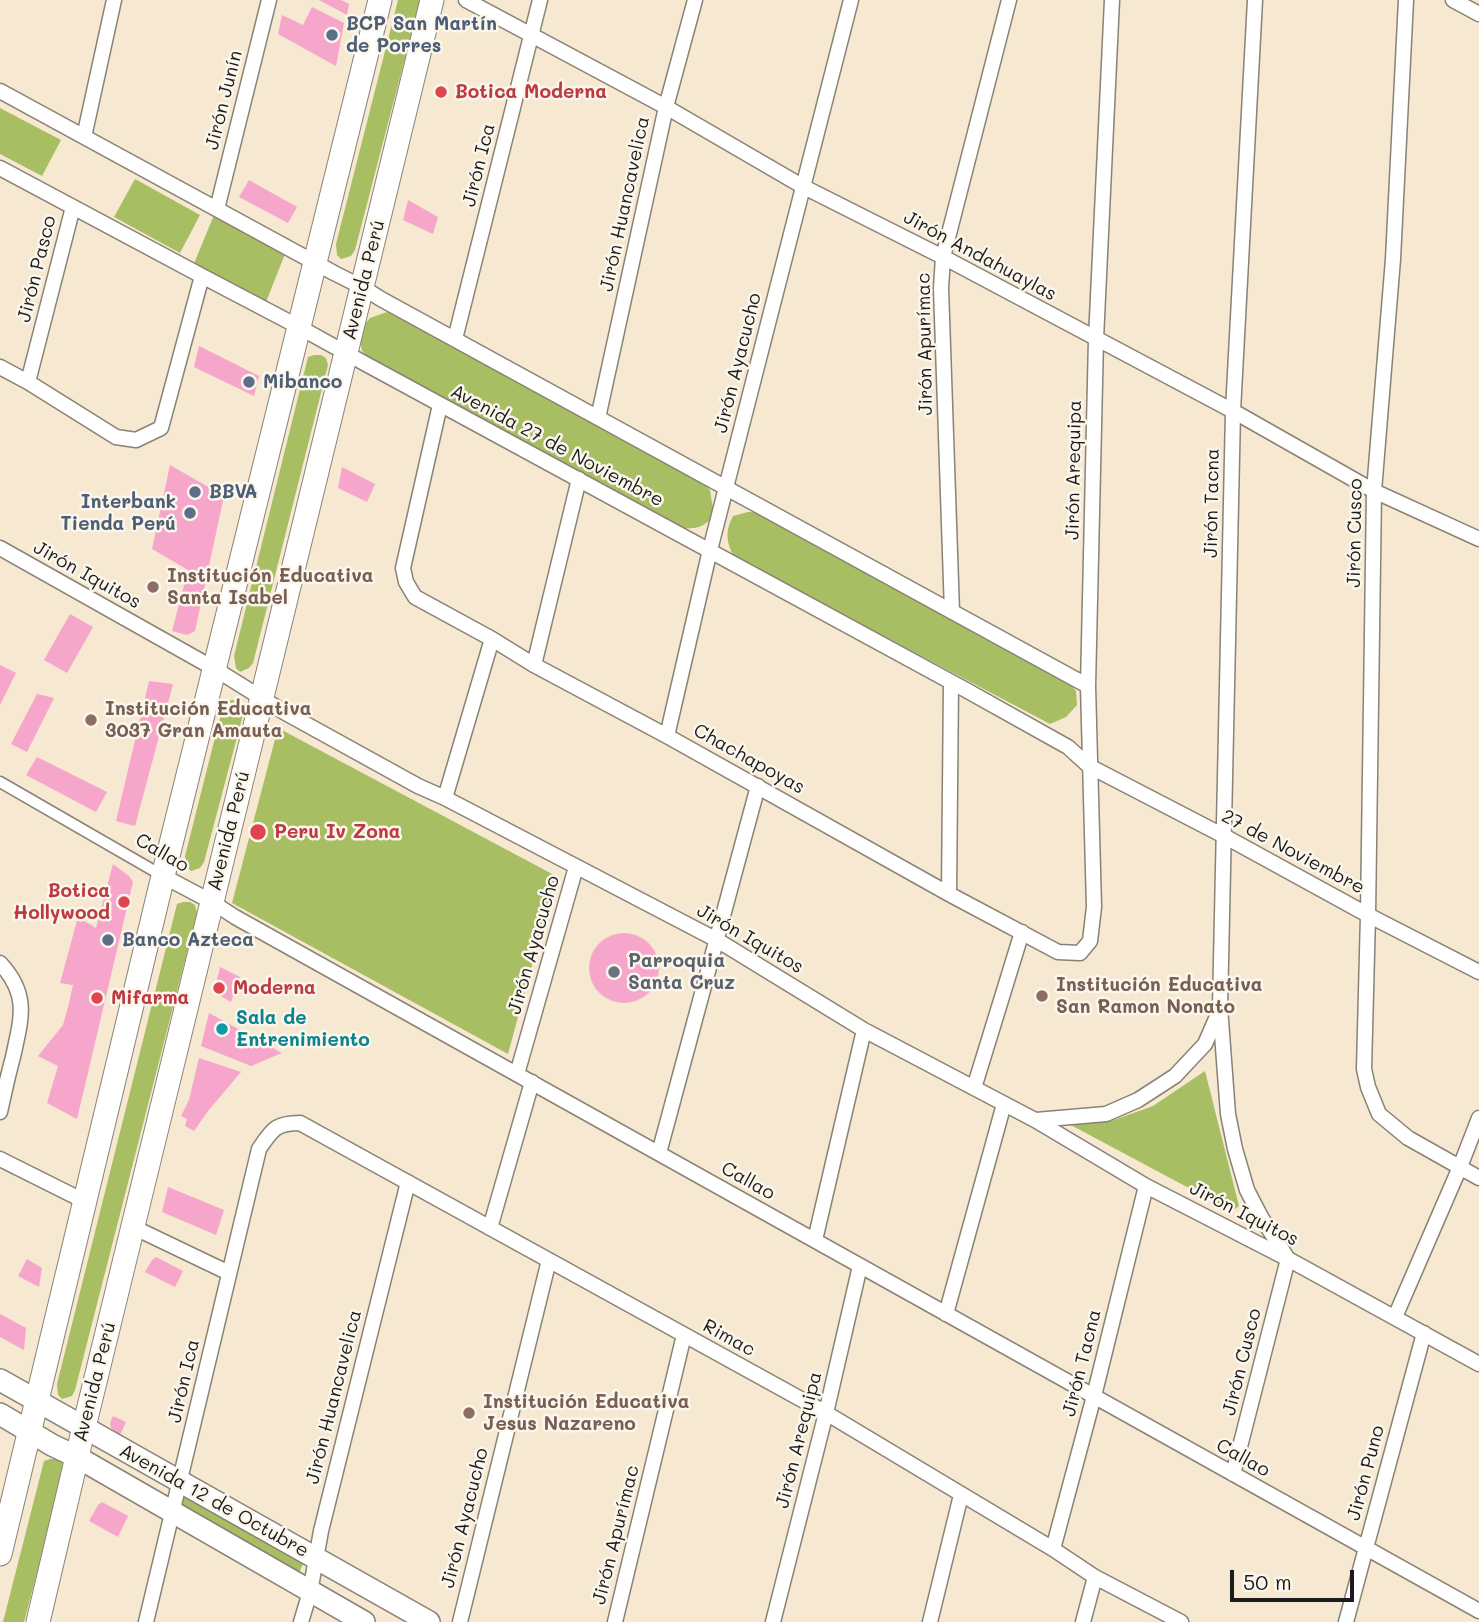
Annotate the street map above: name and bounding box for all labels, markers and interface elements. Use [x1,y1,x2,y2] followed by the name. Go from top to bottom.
[346,13,497,57] place label: BCP San Martín de Porres
[324,27,340,43] marker: BCP San Martín de Porres
[201,48,247,152] street label: Jirón Junín
[455,81,607,103] place label: Botica Moderna
[433,84,449,100] marker: Botica Moderna
[595,114,655,294] street label: Jirón Huancavelica
[458,121,500,209] street label: Jirón Ica
[900,206,1060,306] street label: Jirón Andahuaylas
[13,213,61,325] street label: Jirón Pasco
[338,218,390,342] street label: Avenida Perú
[912,273,938,415] street label: Jirón Apurímac
[710,291,766,435] street label: Jirón Ayacucho
[263,371,342,393] place label: Mibanco
[241,374,257,390] marker: Mibanco
[447,380,667,512] street label: Avenida 27 de Noviembre
[1061,400,1087,540] street label: Jirón Arequipa
[1200,448,1224,558] street label: Jirón Tacna
[1343,478,1367,588] street label: Jirón Cusco
[209,481,258,503] place label: BBVA
[187,484,203,500] marker: BBVA
[60,491,176,535] place label: Interbank Tienda Perú
[182,505,198,521] marker: Interbank Tienda Perú
[29,536,145,614] street label: Jirón Iquitos
[167,565,373,609] place label: Institución Educativa Santa Isabel
[145,579,161,595] marker: Institución Educativa Santa Isabel
[105,698,311,742] place label: Institución Educativa 3037 Gran Amauta
[83,712,99,728] marker: Institución Educativa 3037 Gran Amauta
[689,719,809,799] street label: Chachapoyas
[203,769,255,893] street label: Avenida Perú
[1218,805,1368,899] street label: 27 de Noviembre
[274,821,400,843] place label: Peru Iv Zona
[248,822,268,842] marker: Peru Iv Zona
[131,829,193,877] street label: Callao
[503,873,565,1017] street label: Jirón Ayacucho
[13,880,110,924] place label: Botica Hollywood
[116,894,132,910] marker: Botica Hollywood
[693,899,807,979] street label: Jirón Iquitos
[122,929,254,951] place label: Banco Azteca
[100,932,116,948] marker: Banco Azteca
[628,950,735,994] place label: Parroquia Santa Cruz
[606,964,622,980] marker: Parroquia Santa Cruz
[1056,974,1262,1018] place label: Institución Educativa San Ramon Nonato
[233,977,316,999] place label: Moderna
[211,980,227,996] marker: Moderna
[111,987,189,1009] place label: Mifarma
[1034,988,1050,1004] marker: Institución Educativa San Ramon Nonato
[89,990,105,1006] marker: Mifarma
[236,1007,370,1051] place label: Sala de Entrenimiento
[214,1021,230,1037] marker: Sala de Entrenimiento
[717,1157,779,1205] street label: Callao
[1186,1177,1302,1251] street label: Jirón Iquitos
[1218,1306,1266,1418] street label: Jirón Cusco
[1058,1307,1106,1419] street label: Jirón Tacna
[301,1308,367,1486] street label: Jirón Huancavelica
[699,1314,759,1362] street label: Rimac
[69,1320,121,1444] street label: Avenida Perú
[163,1337,205,1425] street label: Jirón Ica
[771,1369,827,1511] street label: Jirón Arequipa
[483,1391,689,1435] place label: Institución Educativa Jesus Nazareno
[461,1405,477,1421] marker: Institución Educativa Jesus Nazareno
[1342,1423,1390,1523] street label: Jirón Puno
[1212,1434,1274,1482] street label: Callao
[115,1439,313,1563] street label: Avenida 12 de Octubre
[437,1446,493,1590] street label: Jirón Ayacucho
[588,1463,644,1607] street label: Jirón Apurímac
[1234,1556,1358,1600] scale bar
[1243,1568,1292,1595] text: 50 m

